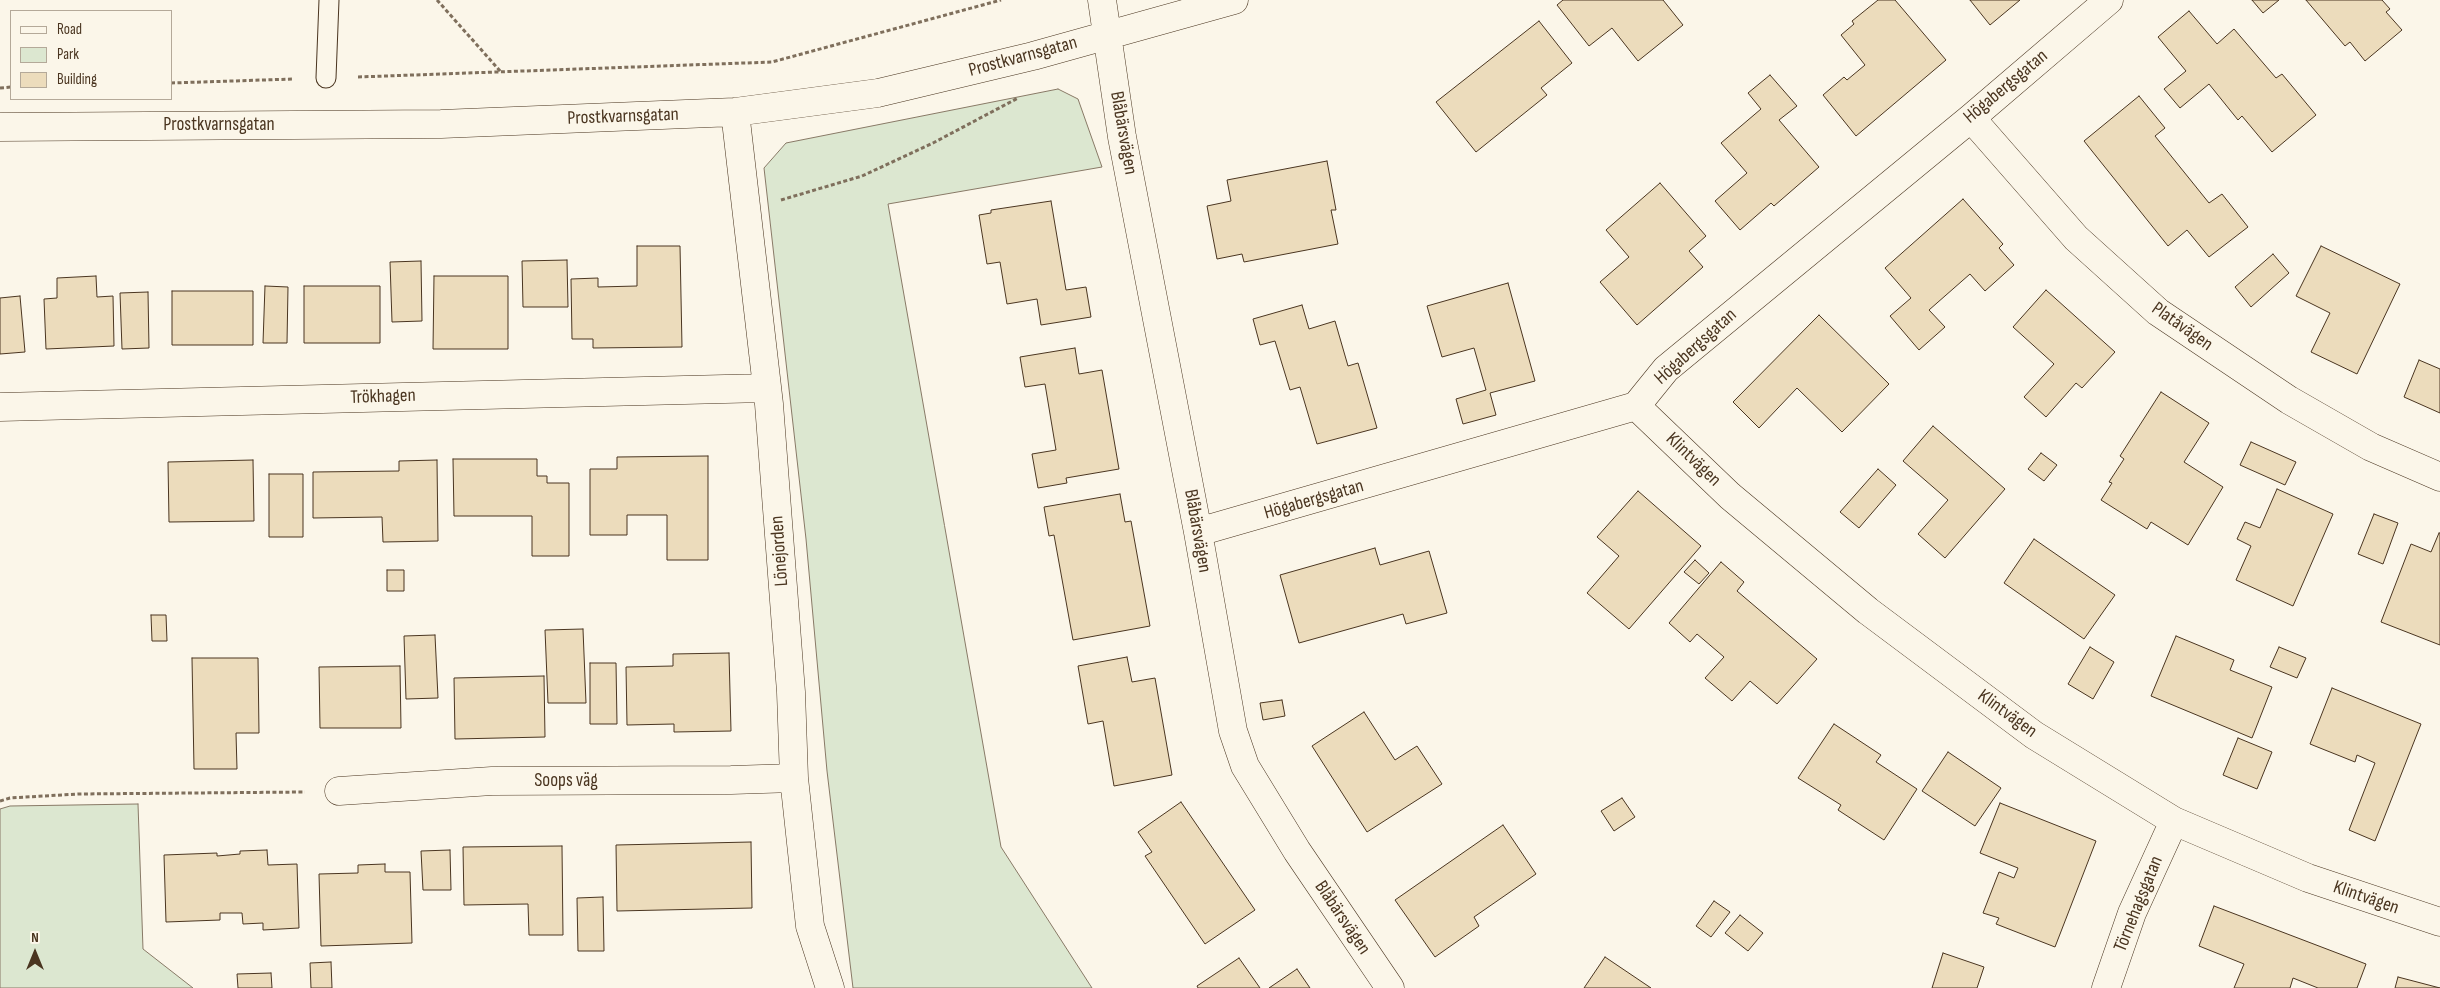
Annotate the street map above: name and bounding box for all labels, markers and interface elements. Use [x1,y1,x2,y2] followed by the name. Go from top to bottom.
[10,10,172,100] legend
[57,20,82,39] text: Road
[966,32,1080,82] street label: Prostkvarnsgatan
[57,45,79,64] text: Park
[1959,45,2053,129] street label: Högabergsgatan
[57,70,97,89] text: Building
[1104,90,1142,176] street label: Blåbärsvägen
[567,104,679,130] street label: Prostkvarnsgatan
[163,114,275,136] street label: Prostkvarnsgatan
[2147,298,2217,356] street label: Platåvägen
[1650,304,1742,390] street label: Högabergsgatan
[350,384,416,410] street label: Trökhagen
[1661,428,1725,492] street label: Klintvägen
[1262,475,1366,525] street label: Högabergsgatan
[1178,488,1216,574] street label: Blåbärsvägen
[766,515,794,587] street label: Lönejorden
[1973,685,2041,743] street label: Klintvägen
[534,770,598,792] street label: Soops väg
[2109,853,2169,955] street label: Törnehagsgatan
[2330,876,2402,920] street label: Klintvägen
[1309,877,1375,959] street label: Blåbärsvägen
[10,928,60,978] north arrow
[31,929,39,946] text: N

